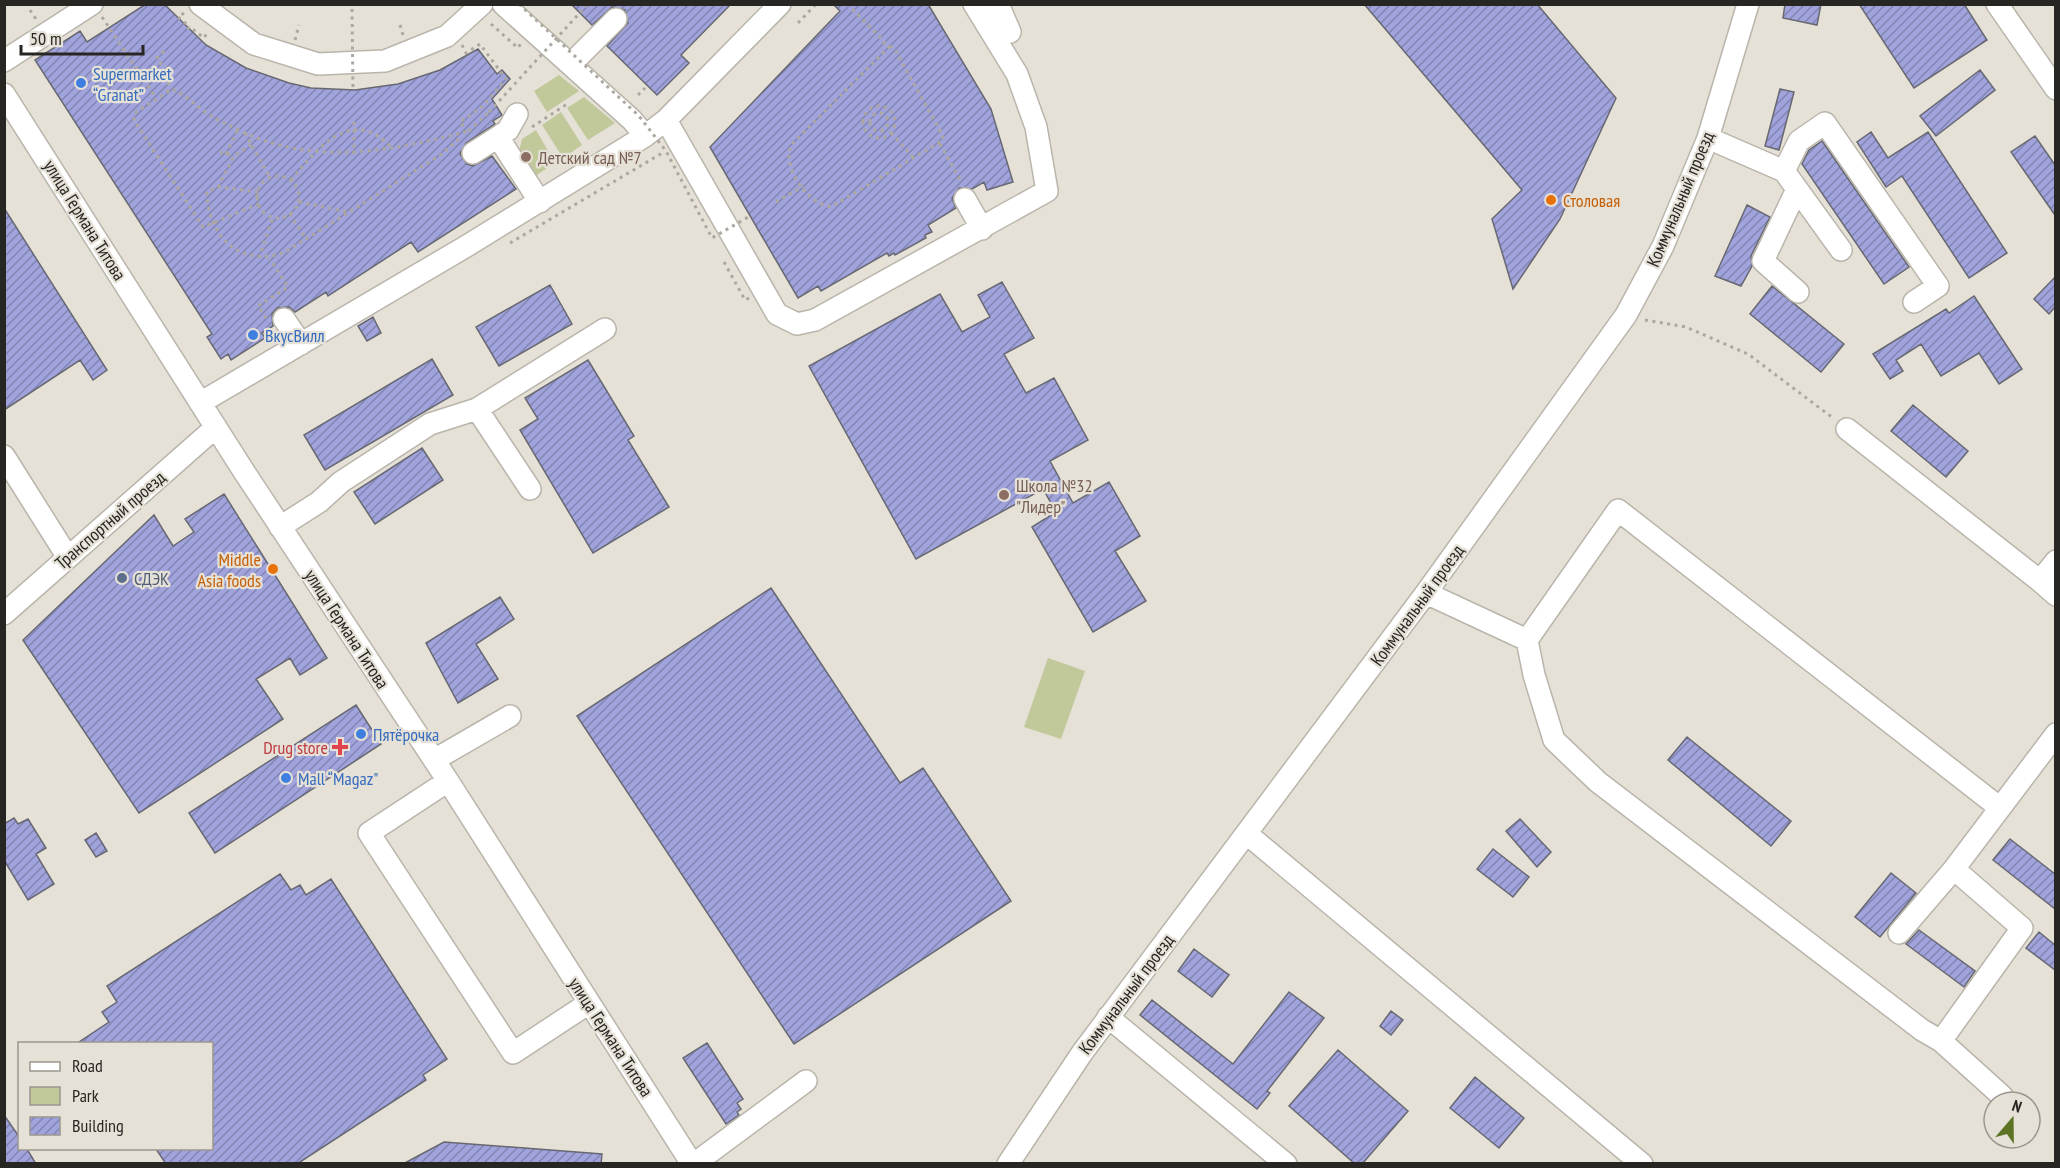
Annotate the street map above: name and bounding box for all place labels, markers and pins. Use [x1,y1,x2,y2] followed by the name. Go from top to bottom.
[93,62,172,106] place label: Supermarket “Granat”
[74,76,88,90] marker: Supermarket “Granat”
[538,146,642,169] place label: Детский сад №7
[519,150,533,164] marker: Детский сад №7
[1563,189,1620,212] place label: Столовая
[1544,193,1558,207] marker: Столовая
[265,324,325,347] place label: ВкусВилл
[246,328,260,342] marker: ВкусВилл
[1016,474,1093,518] place label: Школа №32 "Лидер"
[997,488,1011,502] marker: Школа №32 "Лидер"
[198,548,261,592] place label: Middle Asia foods
[266,562,280,576] marker: Middle Asia foods
[134,567,169,590] place label: СДЭК
[115,571,129,585] marker: СДЭК
[373,723,439,746] place label: Пятёрочка
[354,727,368,741] marker: Пятёрочка
[263,736,328,759] place label: Drug store
[333,740,347,754] marker: Drug store
[298,767,378,790] place label: Mall “Magaz"
[279,771,293,785] marker: Mall “Magaz"

